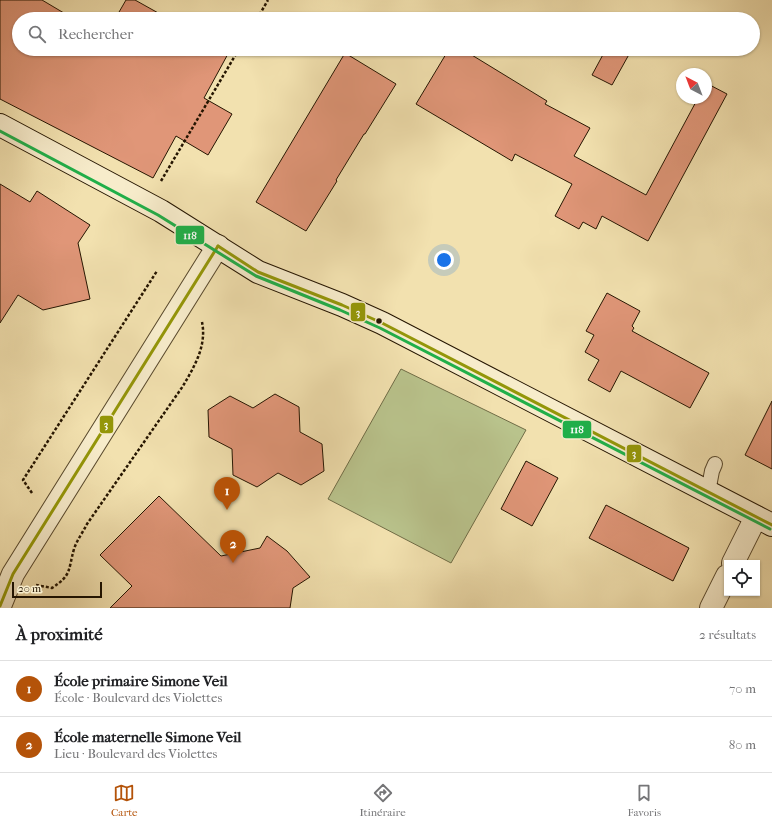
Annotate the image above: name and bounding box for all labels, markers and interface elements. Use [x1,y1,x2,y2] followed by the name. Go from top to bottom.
[12,12,760,56] search box
[26,23,48,45] icon: search
[58,25,133,43] text: Rechercher
[676,68,712,104] north arrow
[175,225,205,245] line badge: 118
[183,229,197,242] text: 118
[434,250,454,270] your location
[350,302,366,322] line badge: 3
[356,306,361,319] text: 3
[374,316,384,326] unlabelled marker
[99,415,114,434] line badge: 3
[104,418,109,431] text: 3
[562,420,592,439] line badge: 118
[570,423,584,436] text: 118
[626,444,642,463] line badge: 3
[632,447,637,460] text: 3
[214,477,240,510] pin: 1
[220,530,246,563] pin: 2
[724,560,760,596] map controls
[724,560,760,596] button: locate
[12,580,102,599] scale bar
[18,582,41,595] text: 20 m
[16,624,103,644] text: À proximité
[699,627,756,642] text: 2 résultats
[54,672,228,690] text: École primaire Simone Veil
[27,681,31,696] text: 1
[729,681,756,696] text: 70 m
[54,690,222,705] text: École · Boulevard des Violettes
[54,728,242,746] text: École maternelle Simone Veil
[26,737,32,752] text: 2
[729,737,756,752] text: 80 m
[54,746,217,761] text: Lieu · Boulevard des Violettes
[111,782,138,819] tab: Carte
[359,782,406,819] tab: Itinéraire
[628,782,661,819] tab: Favoris

